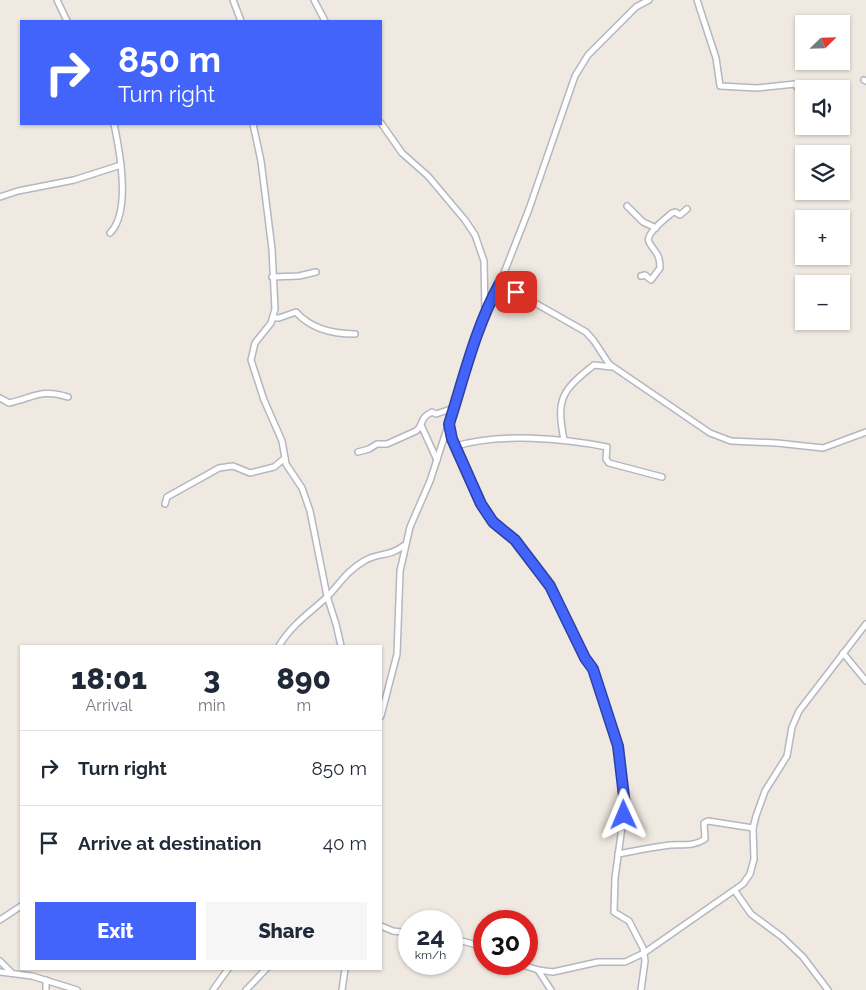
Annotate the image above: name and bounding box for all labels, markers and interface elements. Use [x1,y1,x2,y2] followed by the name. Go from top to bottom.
[795,15,850,70] north arrow
[795,15,850,330] map controls
[118,39,221,80] text: 850 m
[35,40,100,105] icon: right
[795,80,850,135] button: sound
[118,81,215,107] text: Turn right
[795,145,850,200] button: layers
[795,210,850,265] button: +
[495,271,537,313] pin
[795,275,850,330] button: −
[502,278,530,306] icon: arrive
[71,661,147,696] text: 18:01
[203,661,220,696] text: 3
[277,661,331,696] text: 890
[86,696,132,715] text: Arrival
[198,696,226,715] text: min
[296,696,311,715] text: m
[35,754,63,782] icon: right
[78,757,167,779] text: Turn right
[311,757,367,779] text: 850 m
[597,788,649,840] position arrow
[35,829,63,857] icon: arrive
[78,832,262,854] text: Arrive at destination
[323,832,367,854] text: 40 m
[35,902,196,960] button: Exit
[206,902,367,960] button: Share
[473,910,538,975] speed limit sign: 30
[416,921,445,951] text: 24
[415,948,446,962] text: km/h

